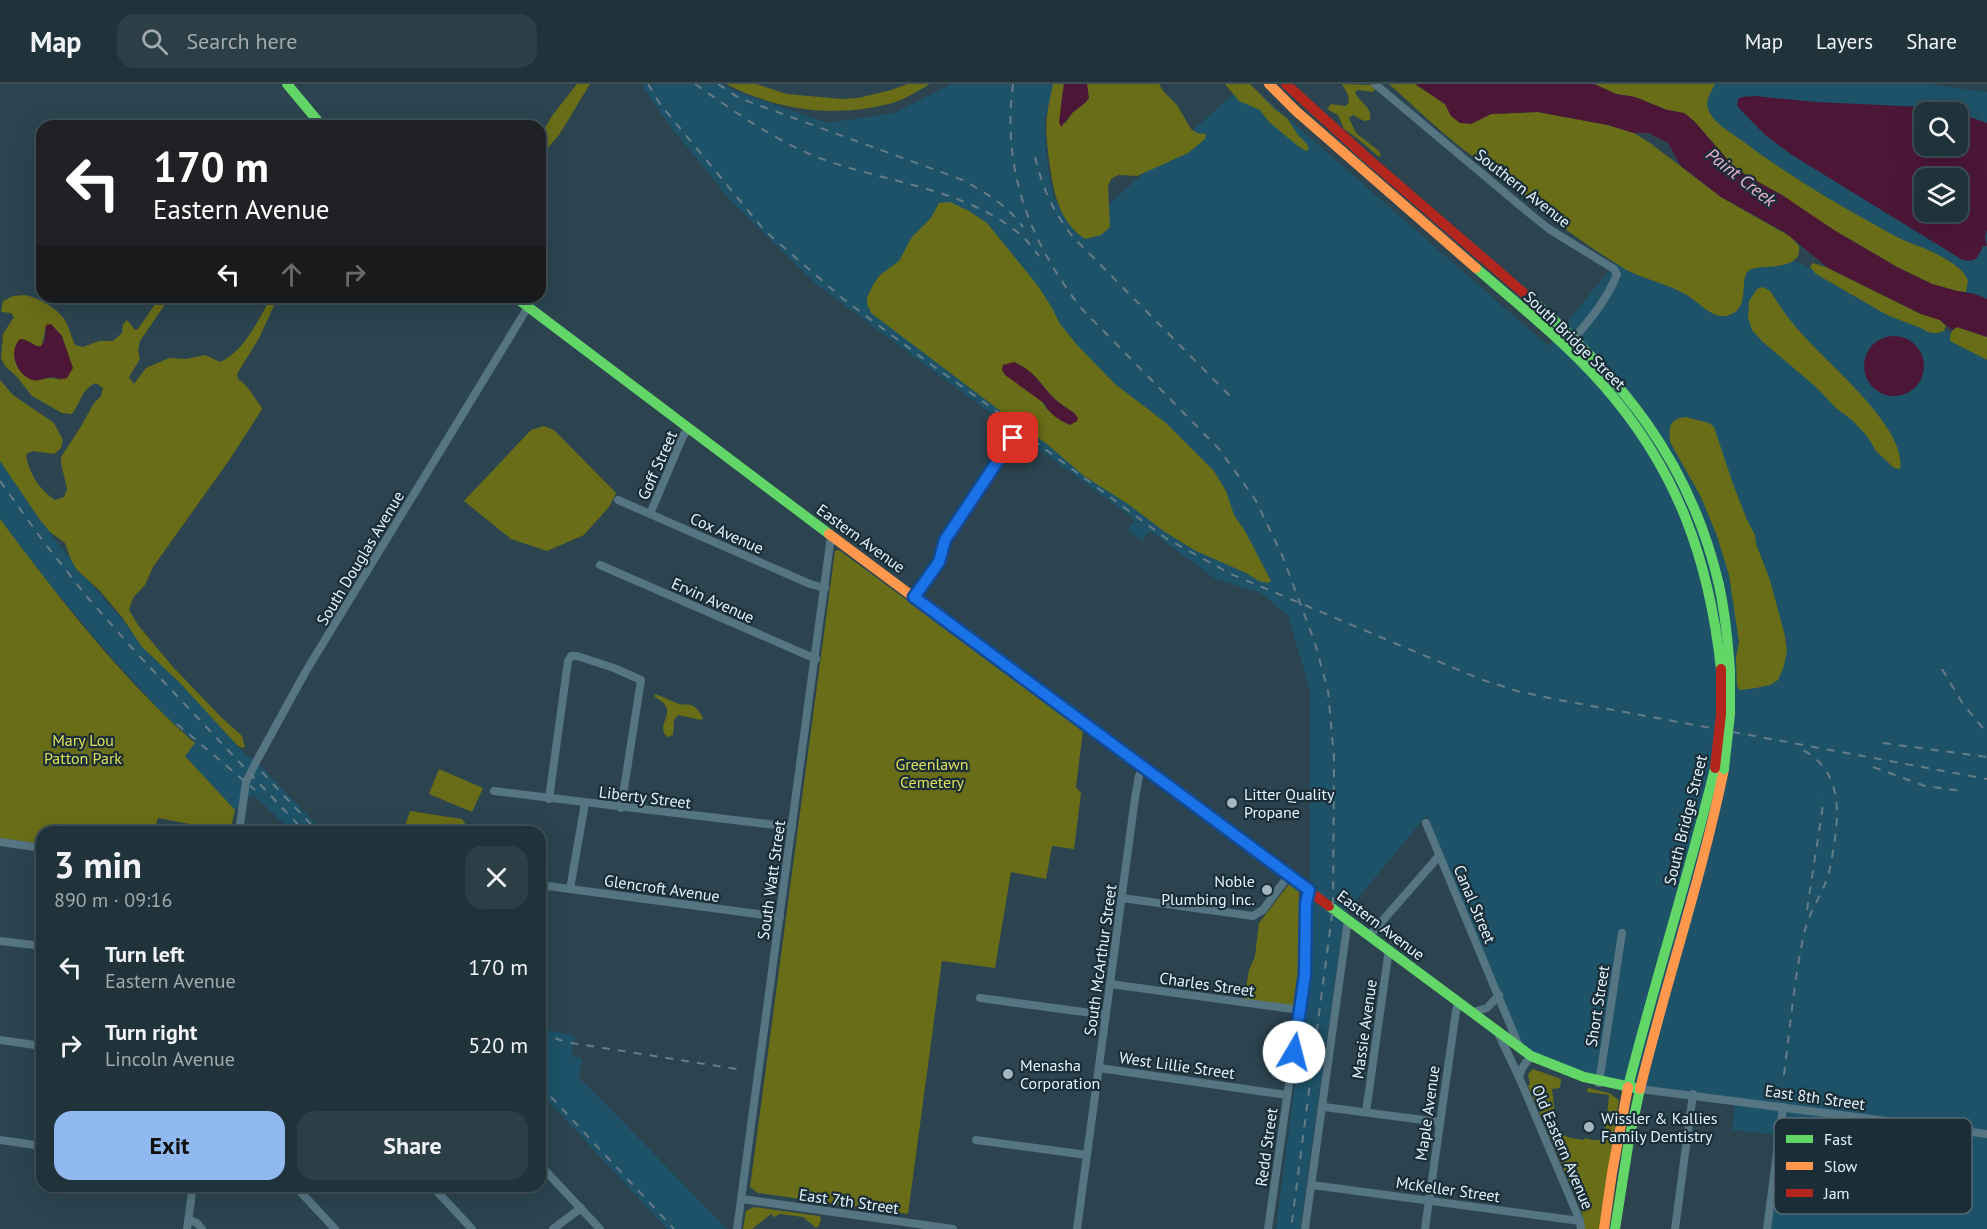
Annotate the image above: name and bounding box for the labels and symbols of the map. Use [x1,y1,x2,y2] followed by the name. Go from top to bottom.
[1701,142,1781,212] water label: Paint Creek
[1471,144,1575,232] street label: Southern Avenue
[1520,286,1630,394] street label: South Bridge Street
[987,412,1038,463] pin
[633,427,681,503] street label: Goff Street
[312,487,408,629] street label: South Douglas Avenue
[813,499,909,577] street label: Eastern Avenue
[687,508,767,558] street label: Cox Avenue
[669,573,757,627] street label: Ervin Avenue
[44,730,122,768] park label: Mary Lou Patton Park
[1659,752,1711,887] street label: South Bridge Street
[895,754,969,792] park label: Greenlawn Cemetery
[598,781,693,813] street label: Liberty Street
[1244,784,1335,822] place label: Litter Quality Propane
[1225,796,1239,810] marker: Litter Quality Propane
[753,818,789,941] street label: South Watt Street
[1450,862,1501,947] street label: Canal Street
[603,870,721,906] street label: Glencroft Avenue
[1161,871,1255,909] place label: Noble Plumbing Inc.
[1079,882,1121,1037] street label: South McArthur Street
[1260,883,1274,897] marker: Noble Plumbing Inc.
[1333,886,1429,964] street label: Eastern Avenue
[1581,963,1613,1048] street label: Short Street
[1158,967,1256,1001] street label: Charles Street
[1347,978,1381,1080] street label: Massie Avenue
[1262,1020,1326,1084] position arrow
[1118,1047,1237,1083] street label: West Lillie Street
[1020,1055,1100,1093] place label: Menasha Corporation
[1410,1064,1444,1162] street label: Maple Avenue
[1001,1067,1015,1081] marker: Menasha Corporation
[1764,1080,1867,1114] street label: East 8th Street
[1528,1082,1598,1212] street label: Old Eastern Avenue
[1251,1106,1281,1188] street label: Redd Street
[1601,1108,1718,1146] place label: Wissler & Kallies Family Dentistry
[1774,1118,1972,1214] legend
[1582,1120,1596,1134] marker: Wissler & Kallies Family Dentistry
[1824,1129,1853,1149] text: Fast
[1824,1156,1858,1176] text: Slow
[1395,1172,1502,1206] street label: McKeller Street
[1823,1183,1850,1203] text: Jam
[798,1184,901,1218] street label: East 7th Street

